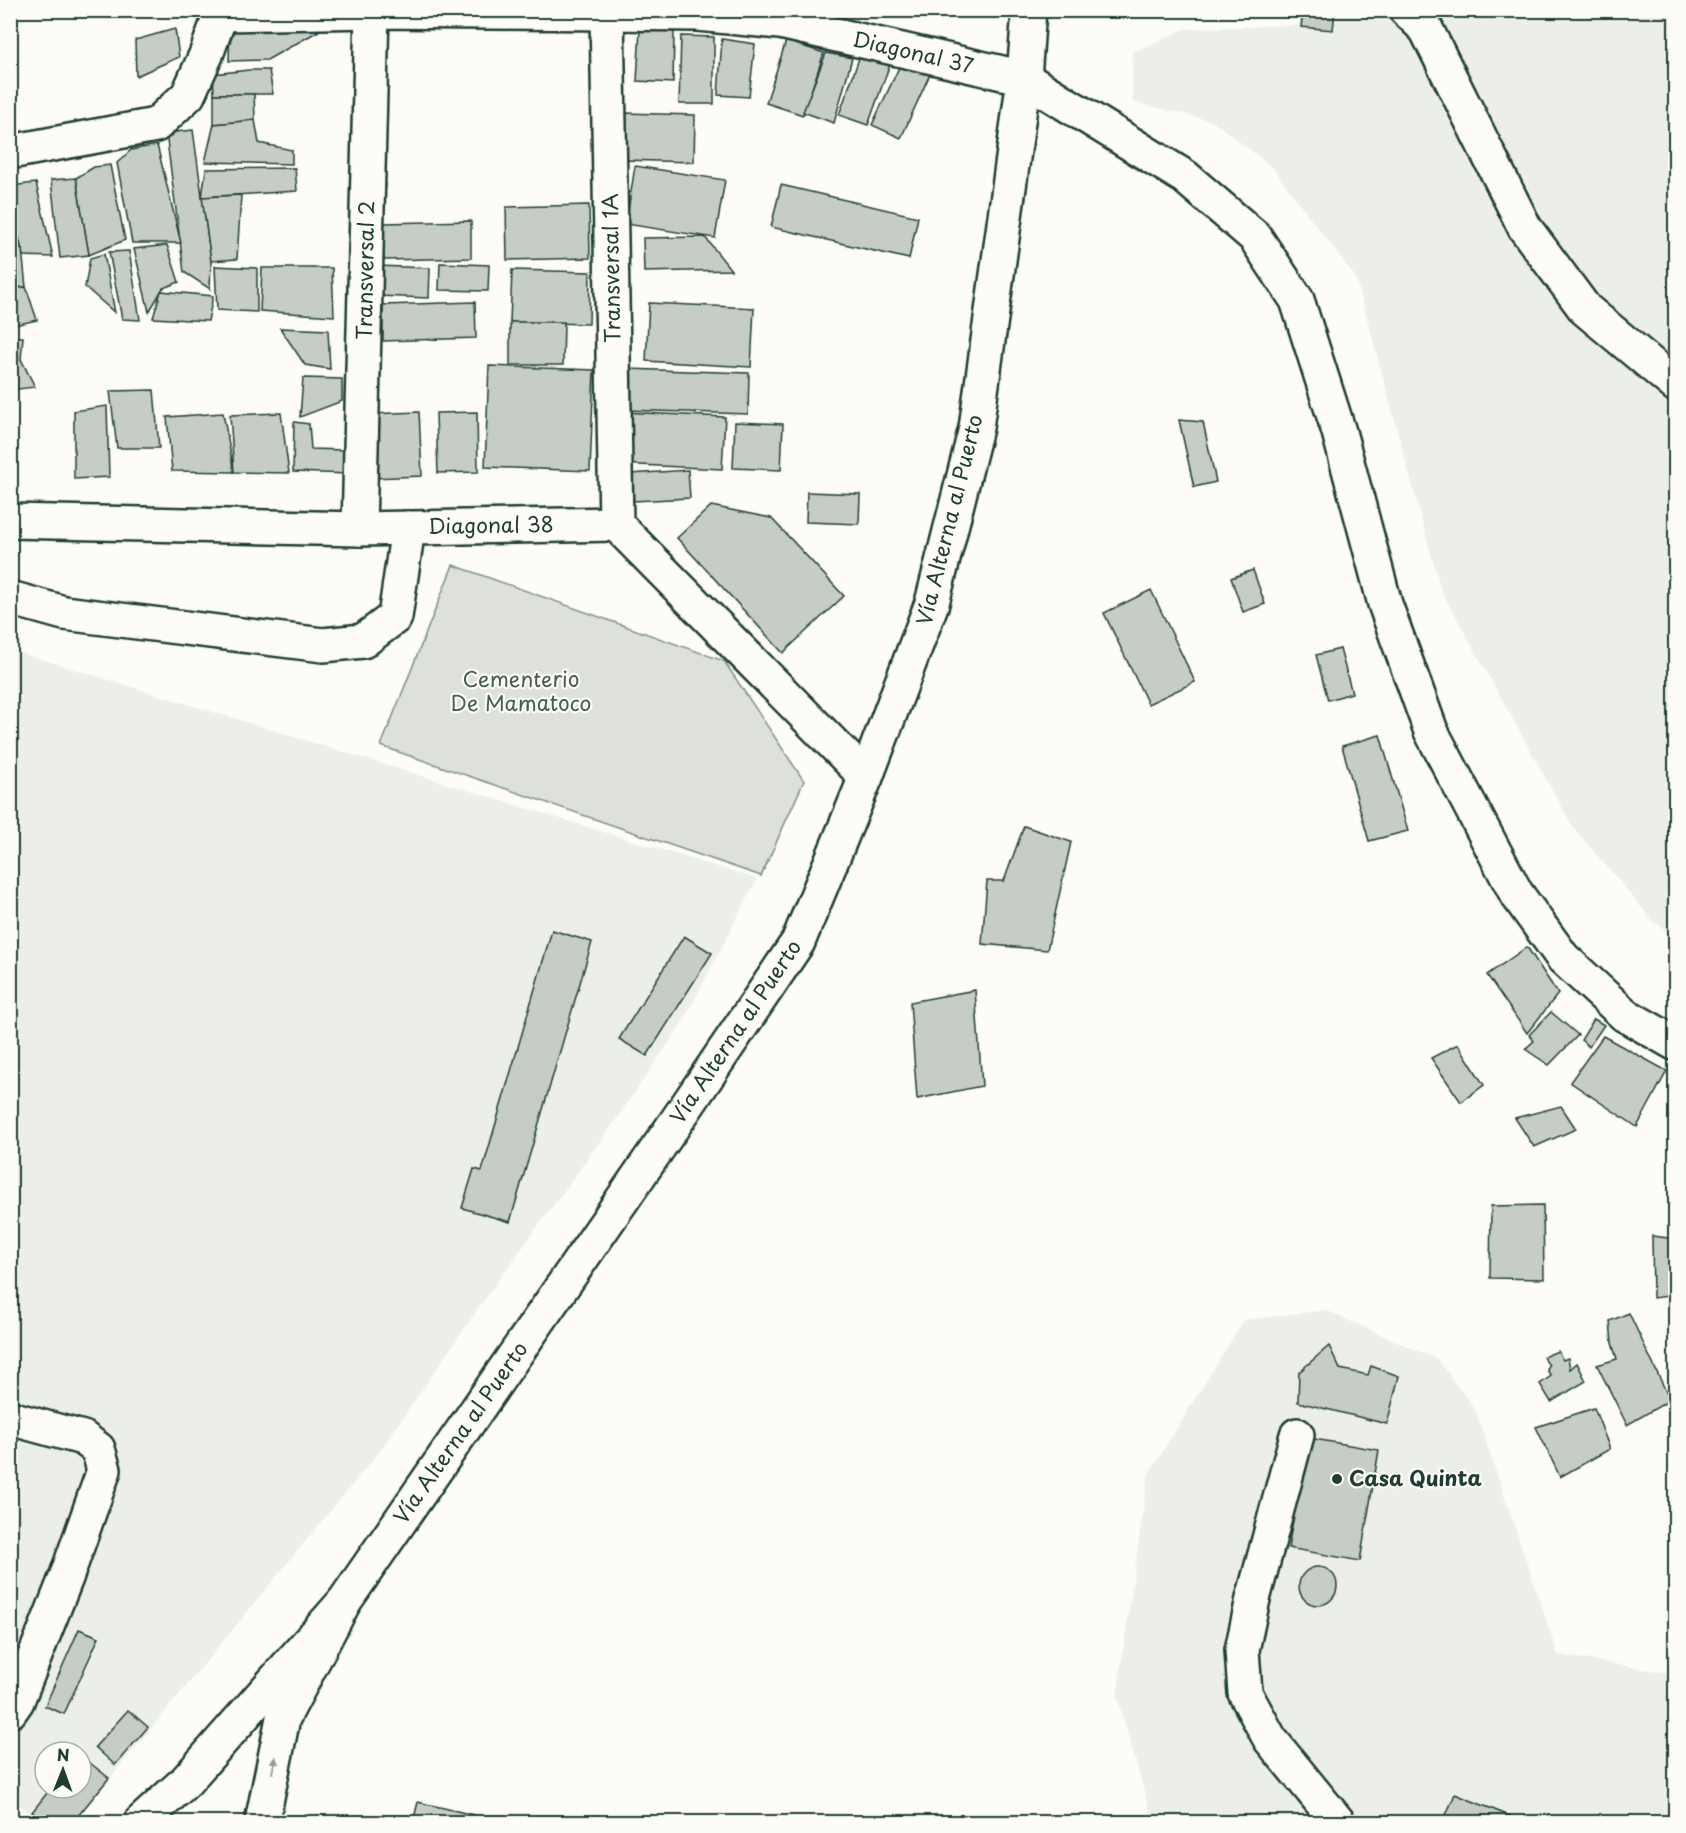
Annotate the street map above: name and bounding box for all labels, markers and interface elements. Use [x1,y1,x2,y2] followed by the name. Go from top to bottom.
[850,22,977,80] street label: Diagonal 37
[593,193,627,343] street label: Transversal 1A
[347,200,381,340] street label: Transversal 2
[906,411,990,628] street label: Vía Alterna al Puerto
[428,507,554,541] street label: Diagonal 38
[451,662,591,718] park label: Cementerio De Mamatoco
[661,932,808,1129] street label: Vía Alterna al Puerto
[384,1334,534,1530] street label: Vía Alterna al Puerto
[1349,1461,1482,1493] place label: Casa Quinta
[1330,1472,1344,1486] marker: Casa Quinta
[33,1740,93,1800] north arrow
[57,1742,70,1766] text: N
[270,1755,279,1774] one-way arrow

